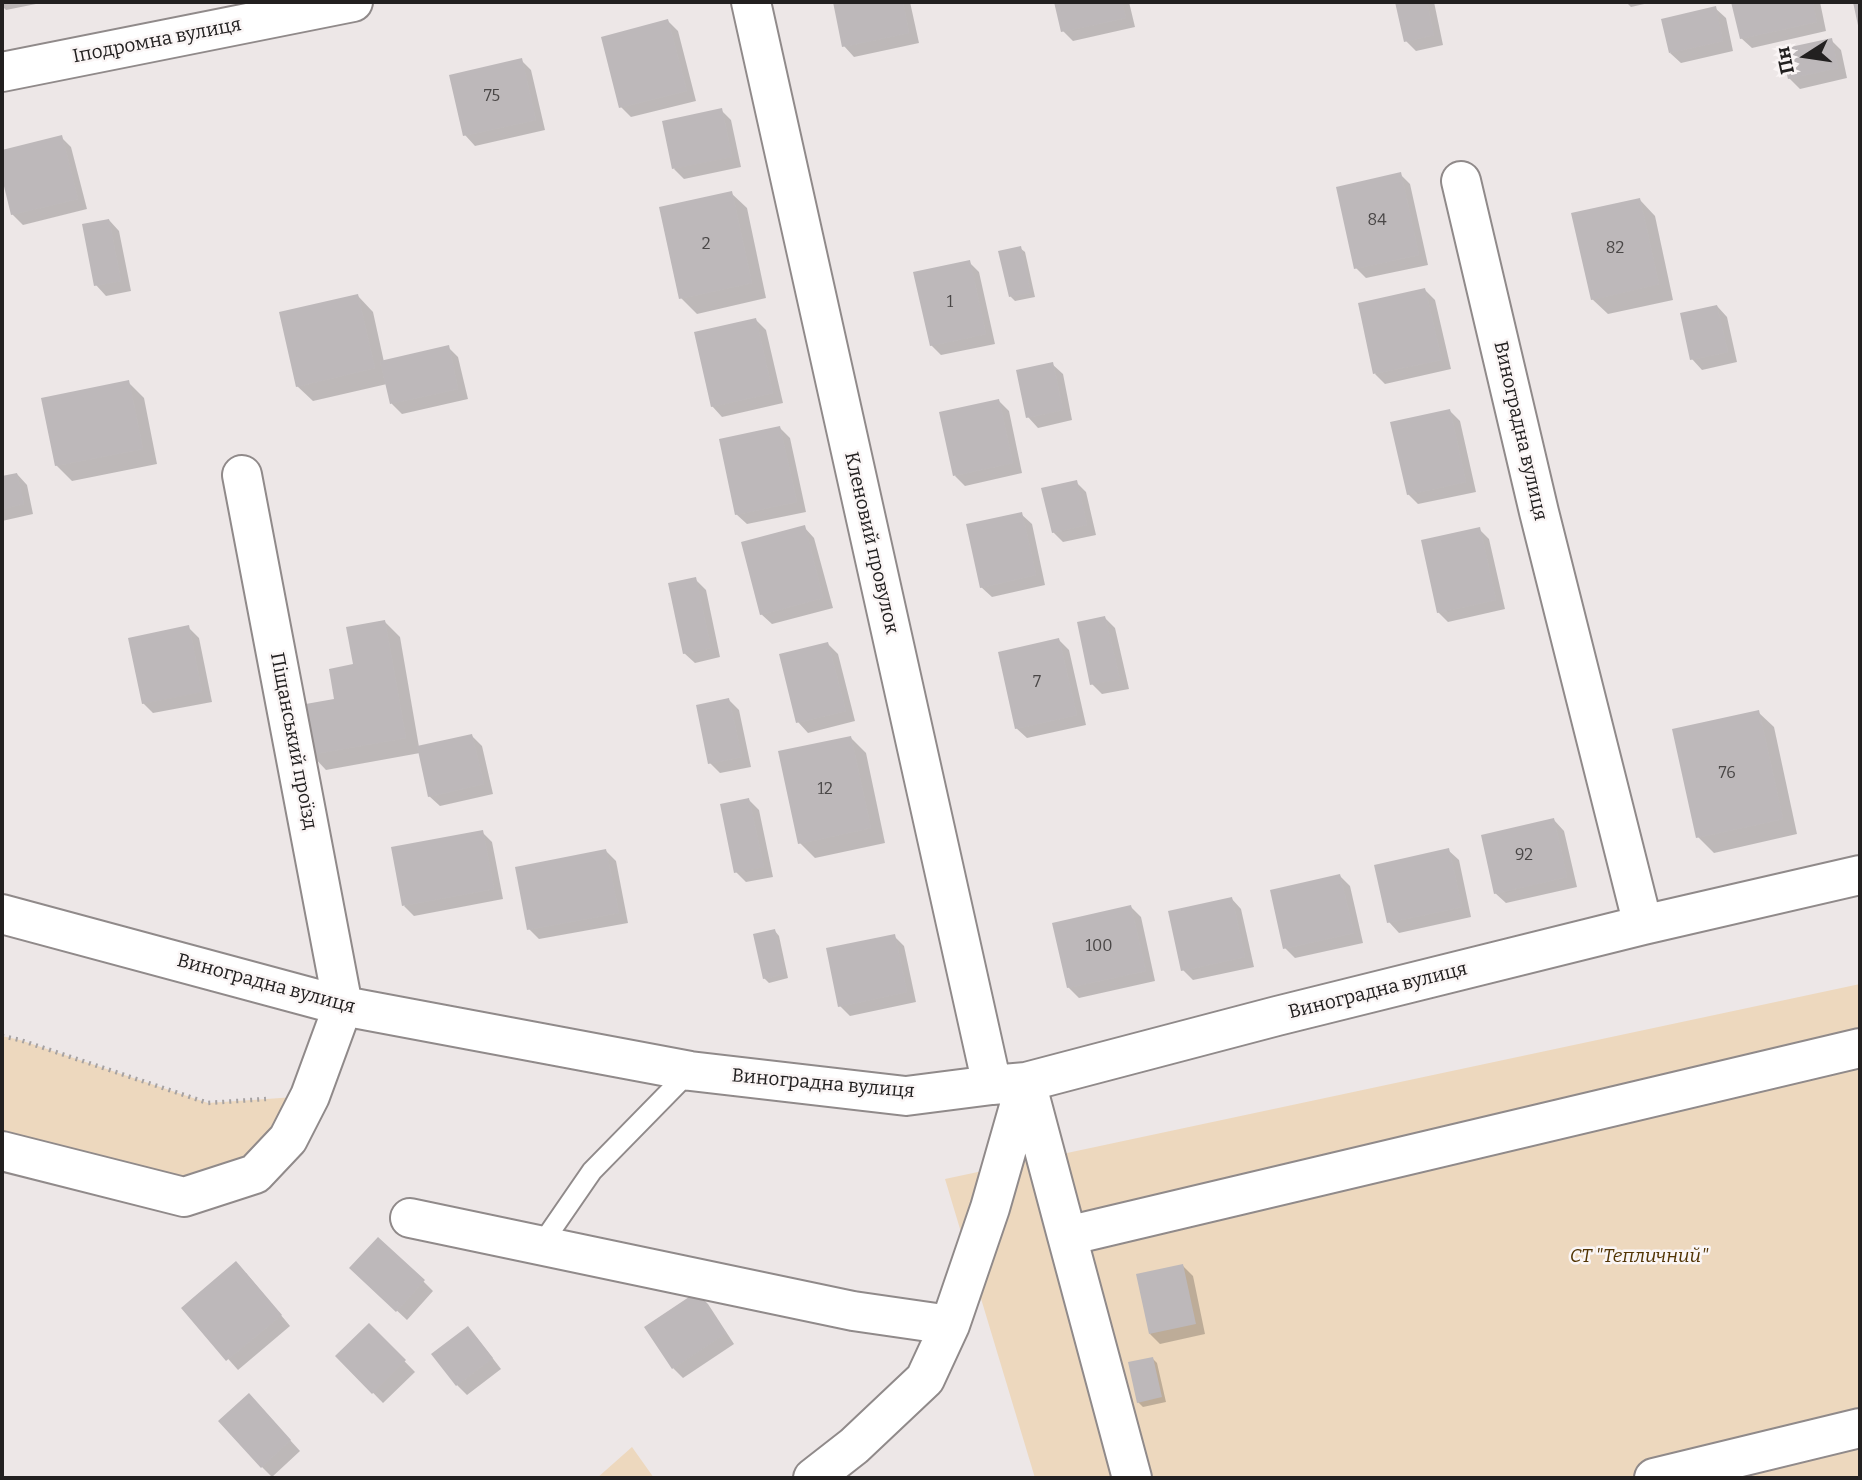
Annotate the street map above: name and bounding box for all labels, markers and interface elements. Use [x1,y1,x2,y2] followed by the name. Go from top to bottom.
[71,13,243,69] street label: Іподромна вулиця
[1771,21,1841,91] north arrow
[1771,45,1799,76] text: Пн
[484,87,500,107] house number: 75
[1368,211,1386,231] house number: 84
[702,235,710,255] house number: 2
[1606,239,1624,259] house number: 82
[947,293,953,313] house number: 1
[1488,339,1552,523] street label: Виноградна вулиця
[839,450,903,636] street label: Кленовий провулок
[265,651,321,831] street label: Піщанський проїзд
[1033,673,1041,693] house number: 7
[1718,764,1736,784] house number: 76
[817,780,833,800] house number: 12
[1515,846,1533,866] house number: 92
[1085,937,1113,957] house number: 100
[174,949,358,1019] street label: Виноградна вулиця
[1286,958,1470,1024] street label: Виноградна вулиця
[731,1065,915,1103] street label: Виноградна вулиця
[1570,1246,1708,1268] park label: СТ "Тепличний"

